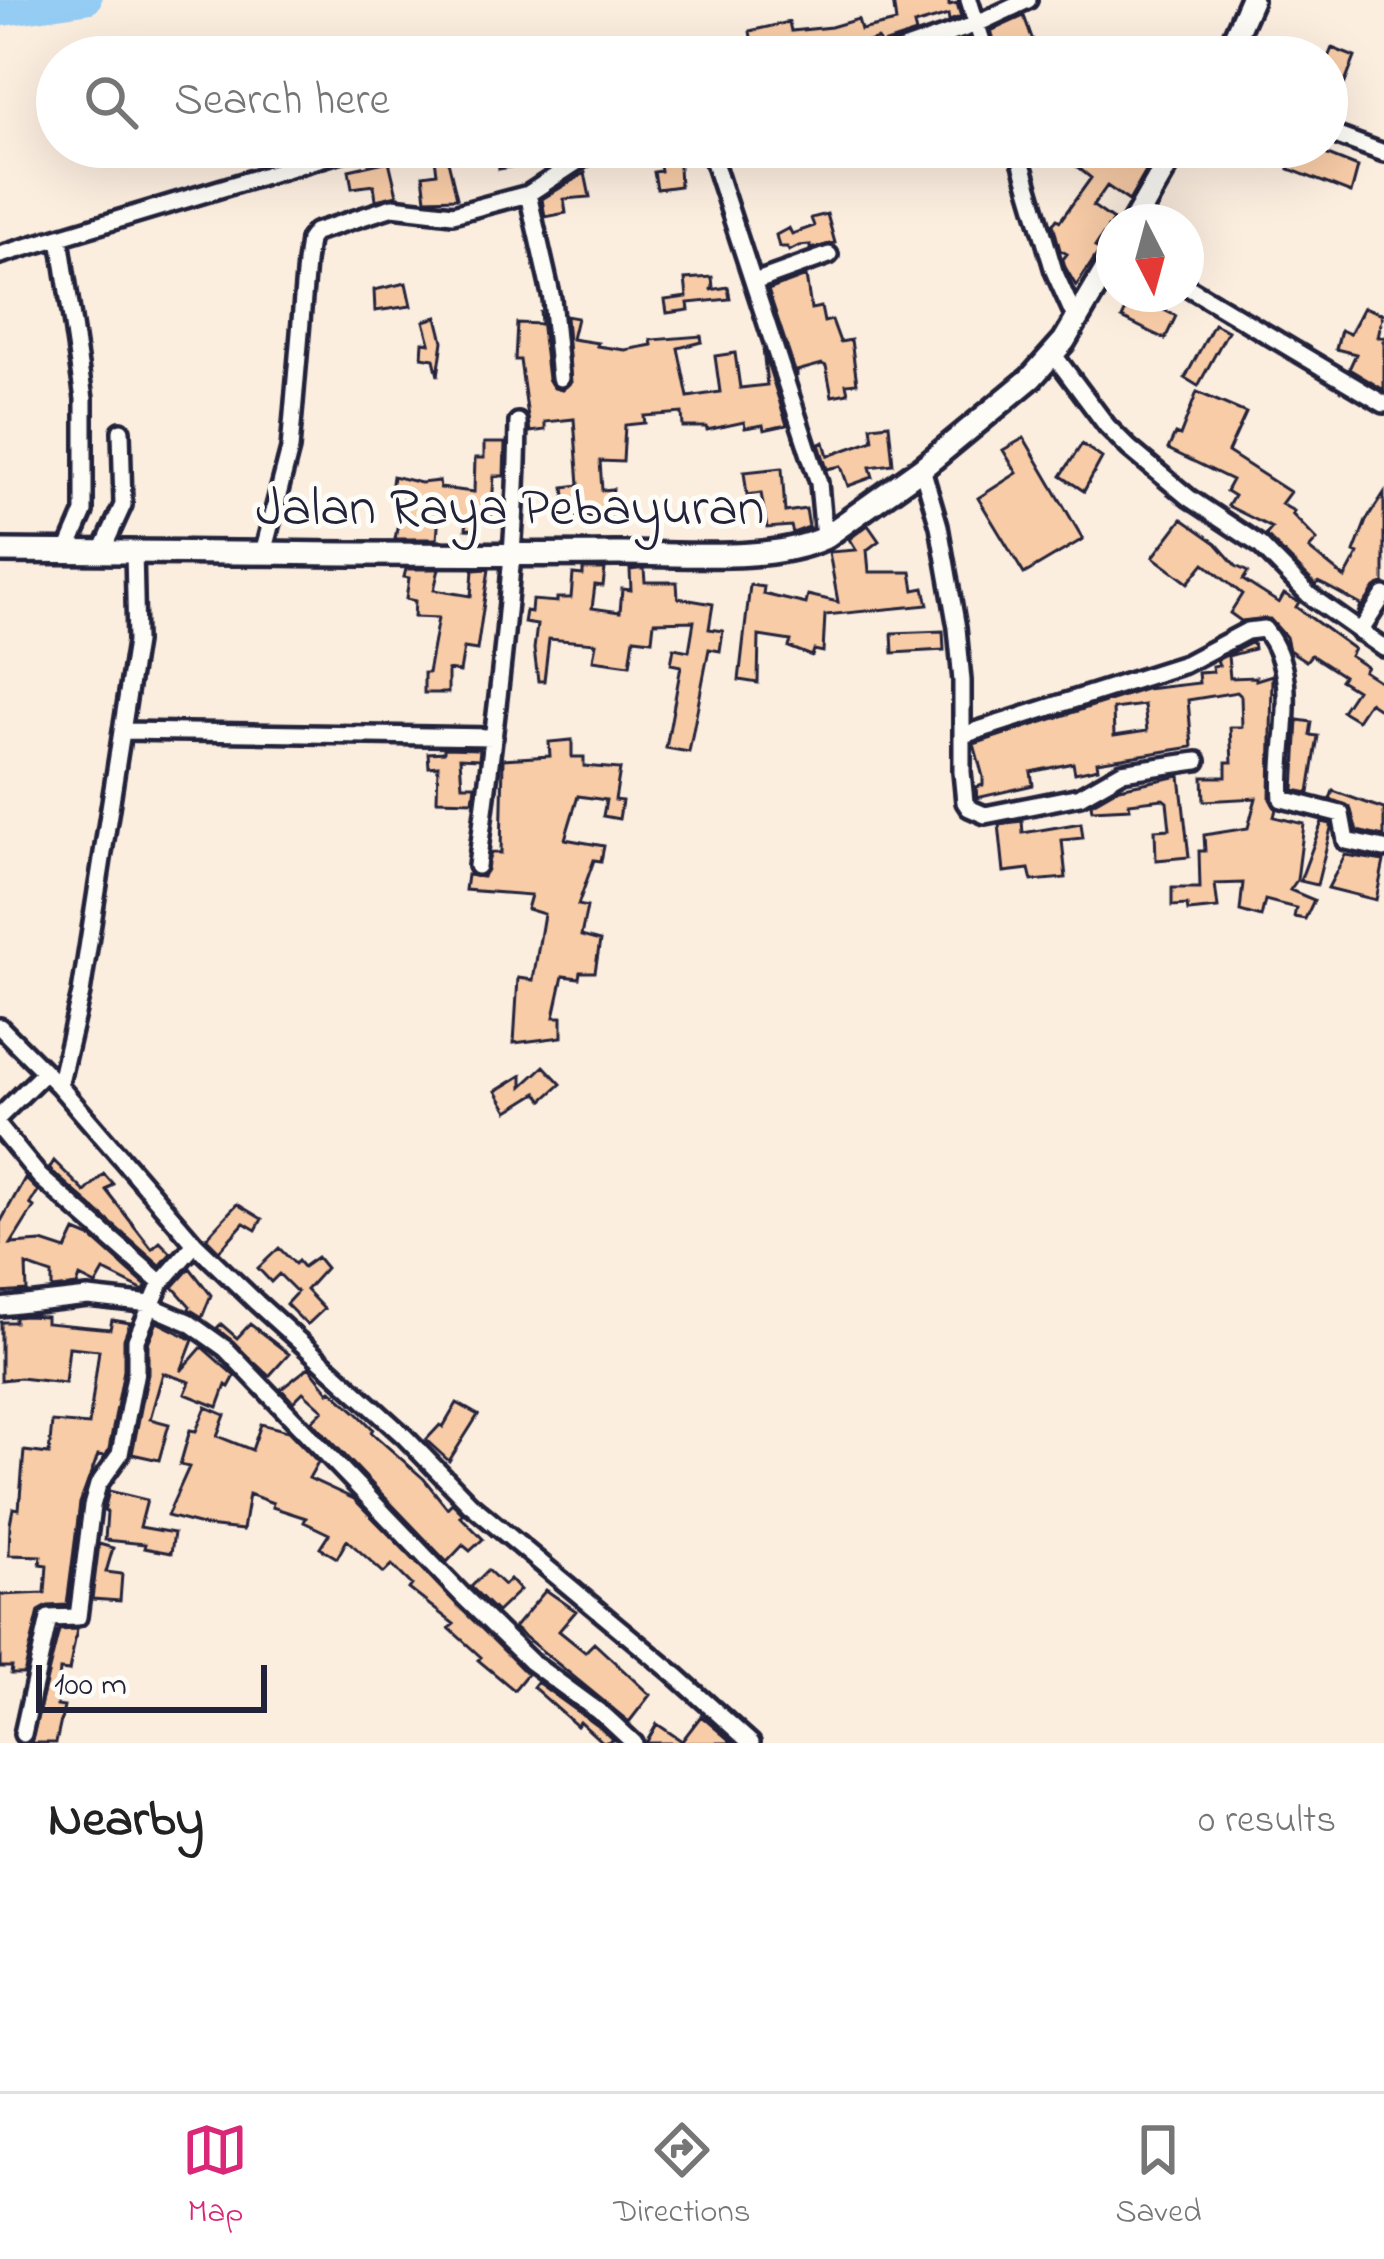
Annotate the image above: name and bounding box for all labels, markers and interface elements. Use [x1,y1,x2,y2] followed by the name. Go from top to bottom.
[36,36,1348,168] search box
[78,69,144,135] icon: search
[174,69,390,135] text: Search here
[1096,204,1204,312] north arrow
[256,472,764,550] street label: Jalan Raya Pebayuran
[36,1659,267,1712] scale bar
[54,1662,127,1710] text: 100 m
[48,1784,204,1859] text: Nearby
[1198,1793,1336,1850] text: 0 results
[182,2117,248,2237] tab: Map
[613,2117,751,2237] tab: Directions
[1115,2117,1202,2237] tab: Saved

